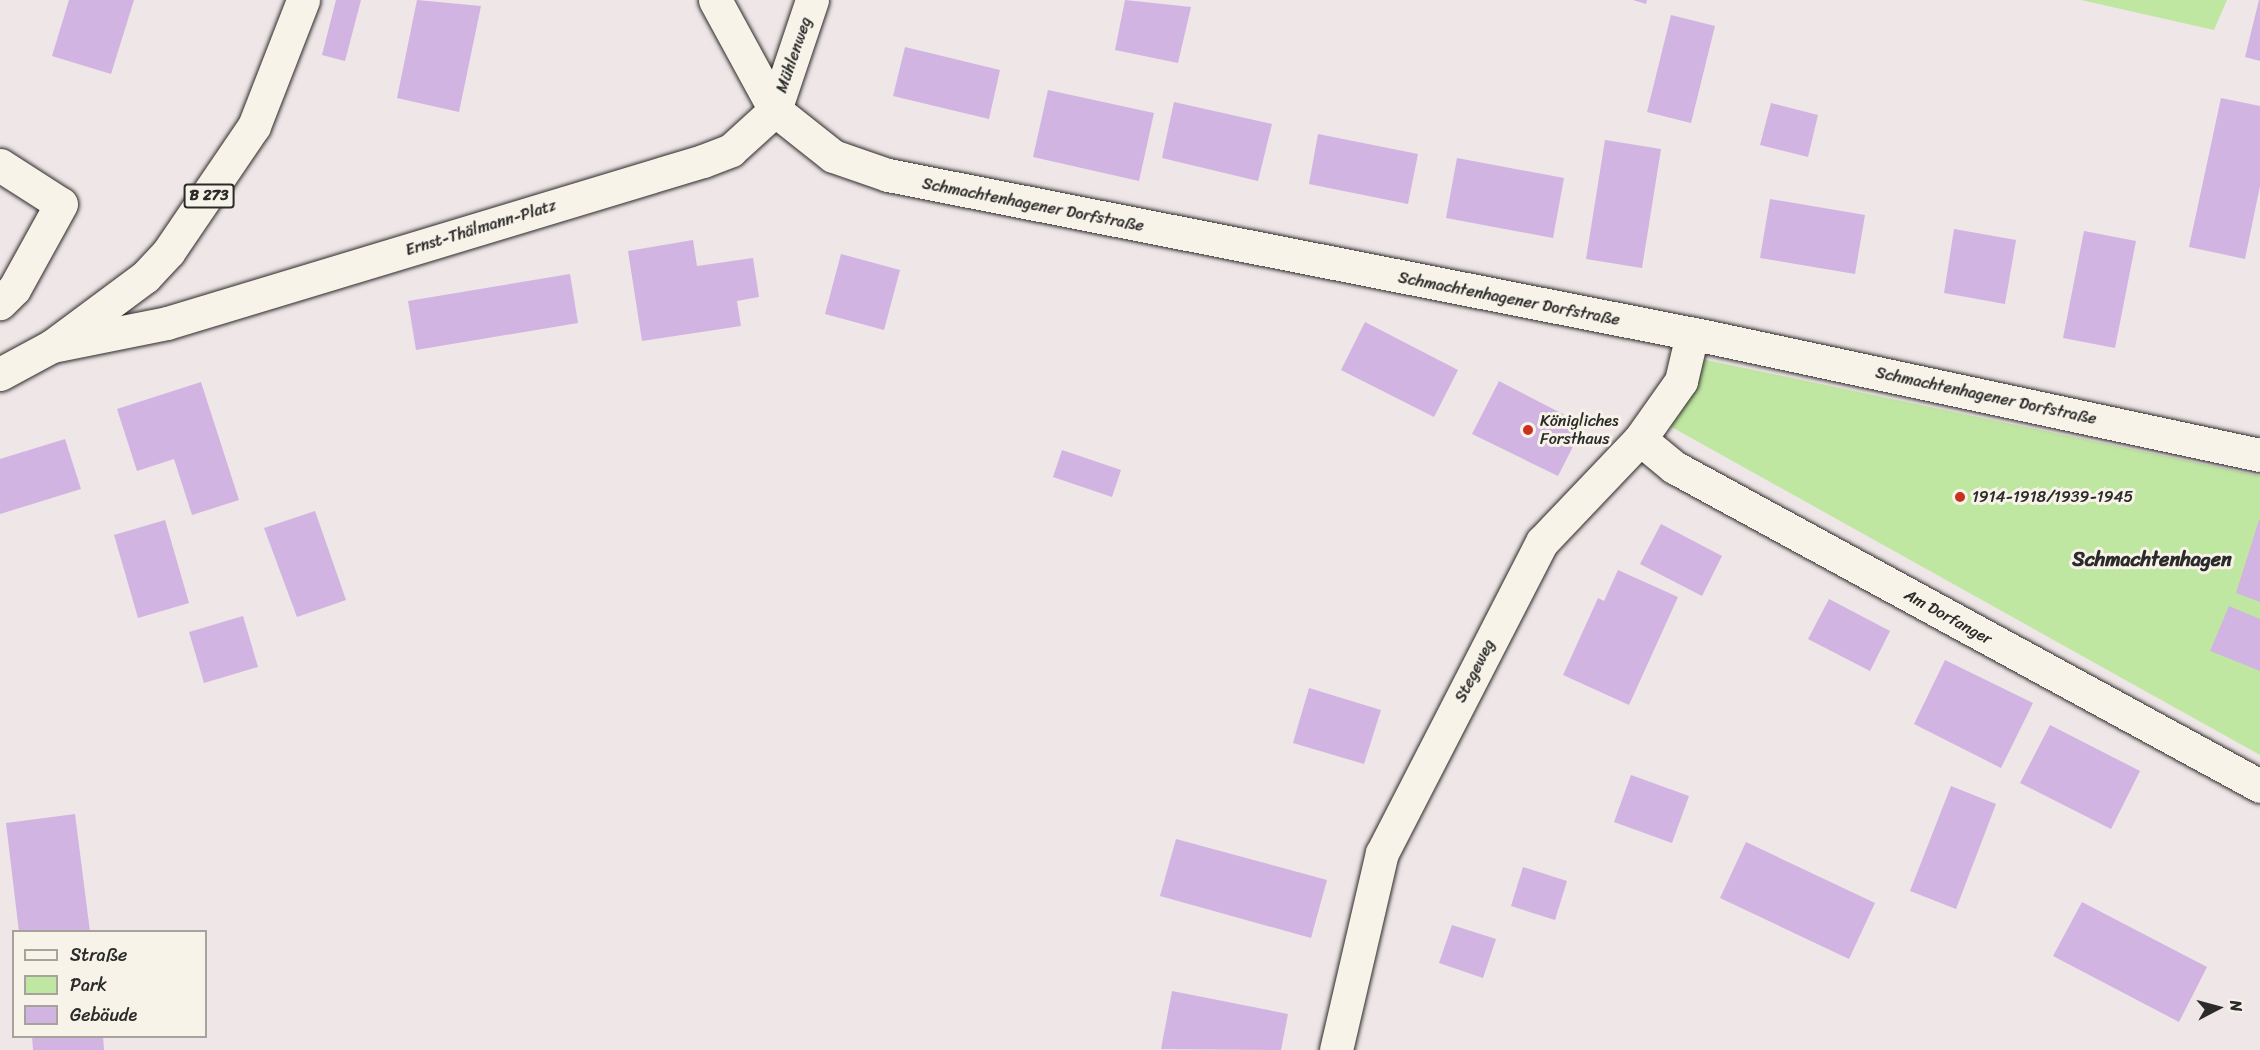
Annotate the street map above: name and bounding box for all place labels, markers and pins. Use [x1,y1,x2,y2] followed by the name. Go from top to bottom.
[1540,411,1619,449] place label: Königliches Forsthaus
[1521,423,1535,437] marker: Königliches Forsthaus
[1972,487,2133,507] place label: 1914-1918/1939-1945
[1953,490,1967,504] marker: 1914-1918/1939-1945

